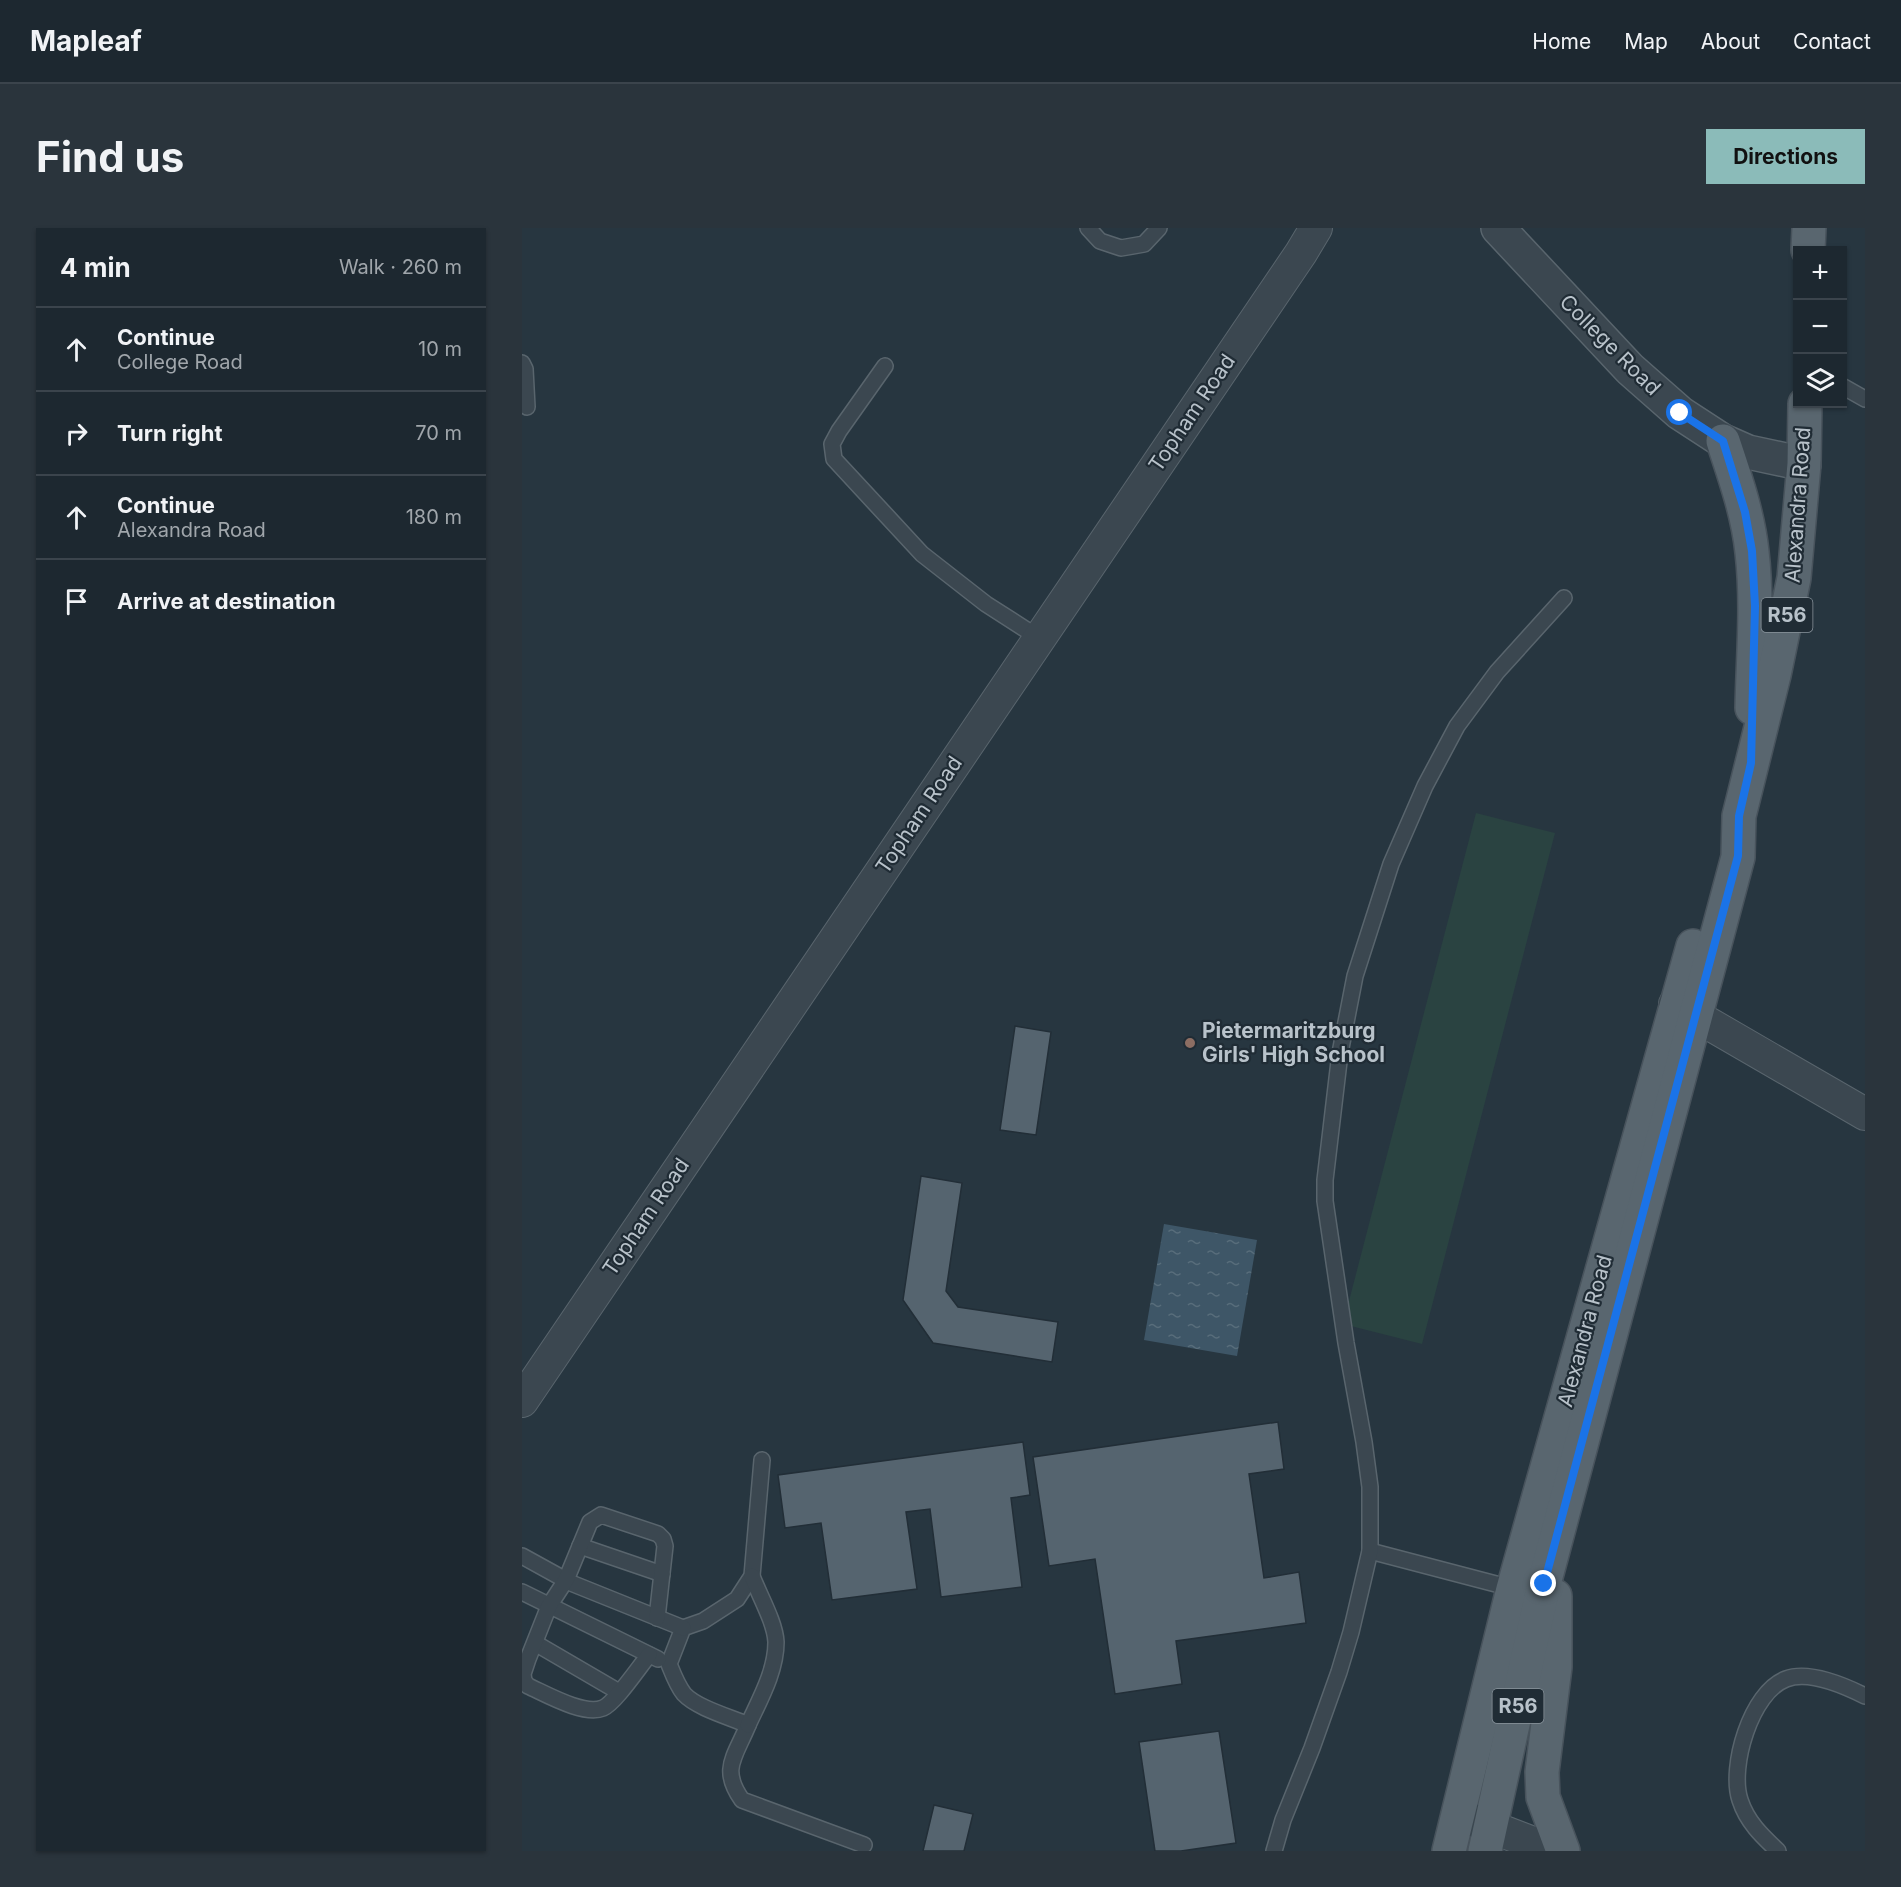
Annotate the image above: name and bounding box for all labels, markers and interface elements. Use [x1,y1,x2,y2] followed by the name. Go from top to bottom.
[30,24,142,58] text: Mapleaf
[1532,29,1591,54] text: Home
[1624,29,1668,54] text: Map
[1701,29,1760,54] text: About
[1793,29,1871,54] text: Contact
[1706,129,1865,184] button: Directions
[36,131,184,182] text: Find us
[1793,246,1847,408] map controls
[1793,246,1847,300] button: +
[60,252,131,283] text: 4 min
[339,255,462,279] text: Walk · 260 m
[1555,289,1666,400] street label: College Road
[1793,300,1847,354] button: −
[117,324,215,350] text: Continue
[60,333,93,366] icon: ahead
[418,337,462,361] text: 10 m
[1143,349,1240,476] street label: Topham Road
[117,350,243,374] text: College Road
[1793,354,1847,408] button: layers
[1666,399,1692,425] route start
[60,417,93,450] icon: right
[117,420,223,446] text: Turn right
[415,421,462,445] text: 70 m
[1780,426,1815,584] street label: Alexandra Road
[117,492,215,518] text: Continue
[60,501,93,534] icon: ahead
[406,505,462,529] text: 180 m
[117,518,266,542] text: Alexandra Road
[60,585,93,618] icon: arrive
[117,588,336,614] text: Arrive at destination
[1762,598,1812,632] road number: R56
[870,751,967,878] street label: Topham Road
[1202,1018,1385,1067] place label: Pietermaritzburg Girls' High School
[1183,1036,1197,1050] marker: Pietermaritzburg Girls' High School
[597,1153,694,1280] street label: Topham Road
[1552,1252,1617,1410] street label: Alexandra Road
[1530,1570,1556,1596] route end
[1492,1689,1544,1723] road number: R56

